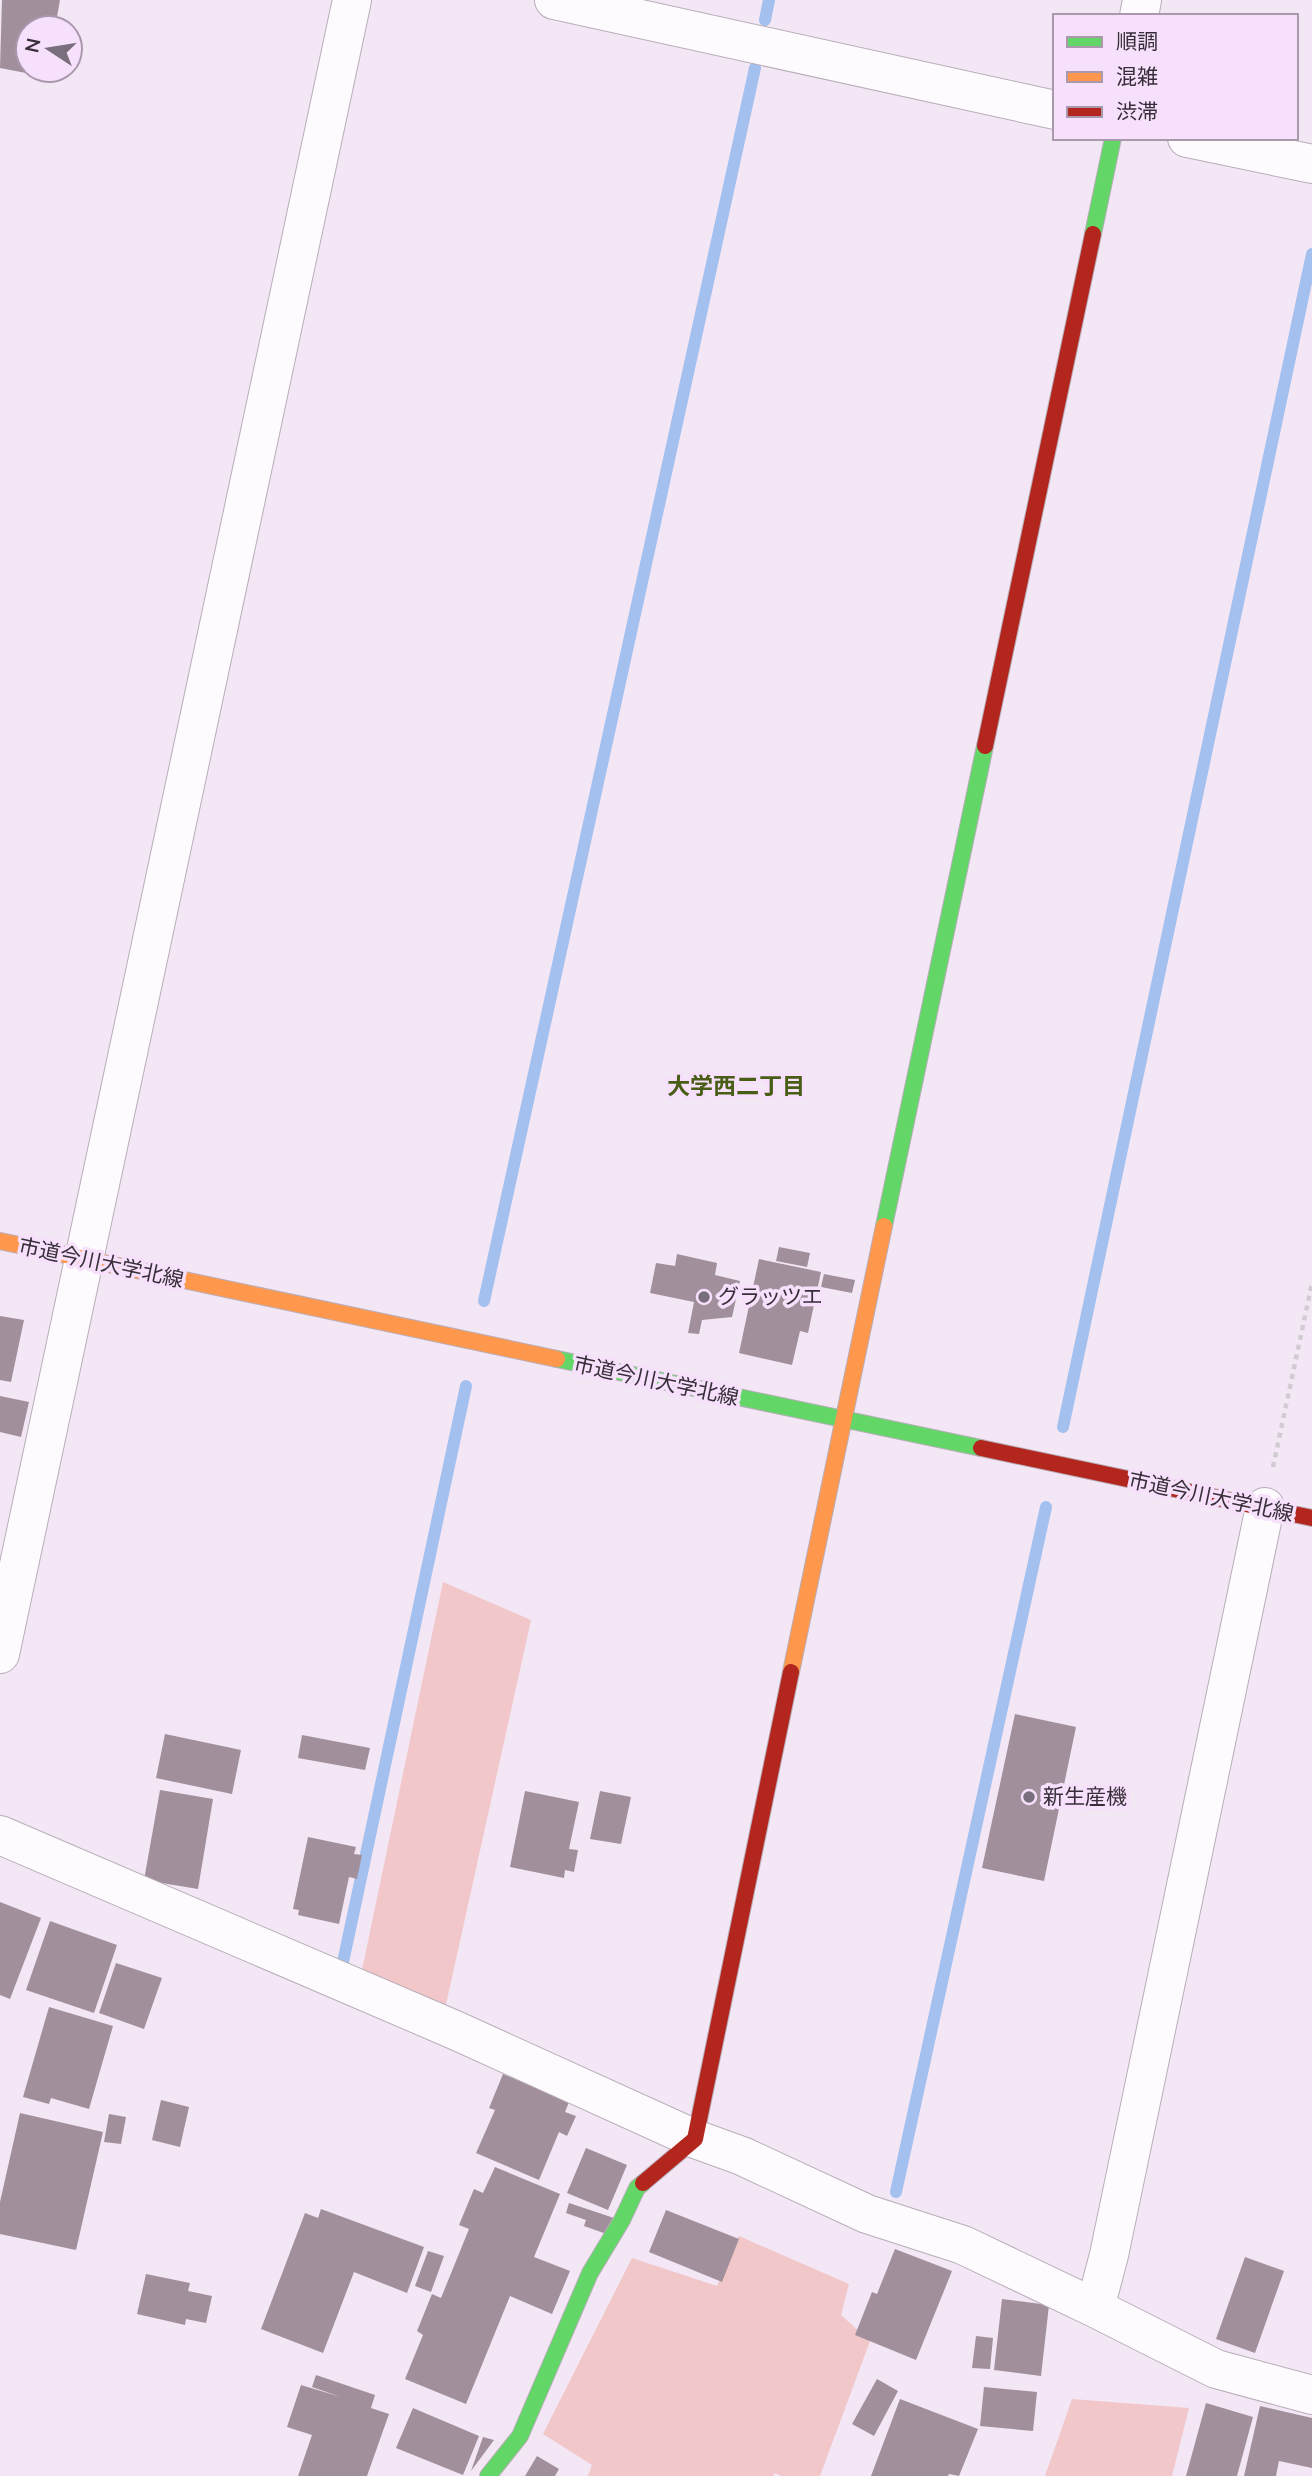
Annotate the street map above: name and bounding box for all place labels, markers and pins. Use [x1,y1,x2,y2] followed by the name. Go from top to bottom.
[718,1283,823,1311] place label: グラッツエ
[696,1289,712,1305] marker: グラッツエ
[1043,1783,1127,1811] place label: 新生産機
[1021,1789,1037,1805] marker: 新生産機

